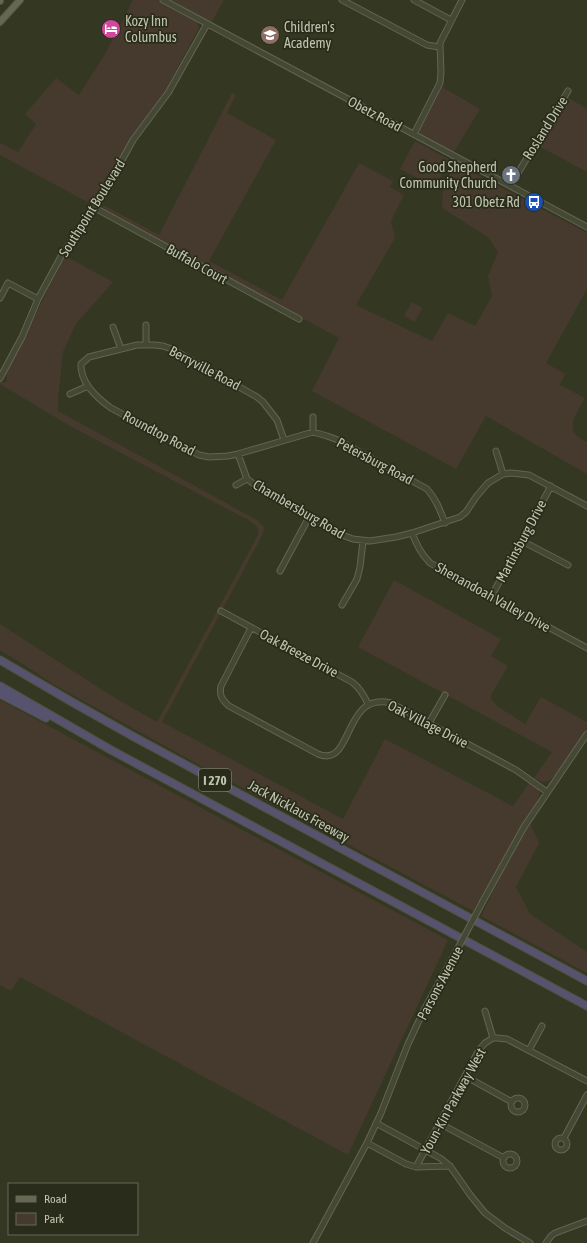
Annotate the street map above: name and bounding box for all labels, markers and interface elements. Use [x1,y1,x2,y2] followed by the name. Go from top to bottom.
[125,13,177,45] place label: Kozy Inn Columbus
[100,18,122,40] hotel icon: Kozy Inn Columbus
[284,19,335,51] place label: Children's Academy
[259,24,281,46] school or university icon: Children's Academy
[345,93,405,135] street label: Obetz Road
[519,94,571,162] street label: Rosland Drive
[56,156,128,260] street label: Southpoint Boulevard
[400,159,497,191] place label: Good Shepherd Community Church
[500,164,522,186] church icon: Good Shepherd Community Church
[523,191,545,213] bus stop icon: 301 Obetz Rd
[453,194,520,210] place label: 301 Obetz Rd
[164,241,230,287] street label: Buffalo Court
[167,343,243,393] street label: Berryville Road
[120,407,198,459] street label: Roundtop Road
[334,434,416,488] street label: Petersburg Road
[250,476,348,542] street label: Chambersburg Road
[493,497,549,585] street label: Martinsburg Drive
[433,559,553,635] street label: Shenandoah Valley Drive
[257,626,341,680] street label: Oak Breeze Drive
[385,697,471,751] street label: Oak Village Drive
[199,769,231,791] road number: I 270
[246,777,353,846] street label: Jack Nicklaus Freeway
[414,943,466,1023] street label: Parsons Avenue
[417,1045,489,1157] street label: Youn-Kin Parkway West
[8,1183,138,1235] legend
[44,1192,67,1206] text: Road
[44,1212,65,1226] text: Park

